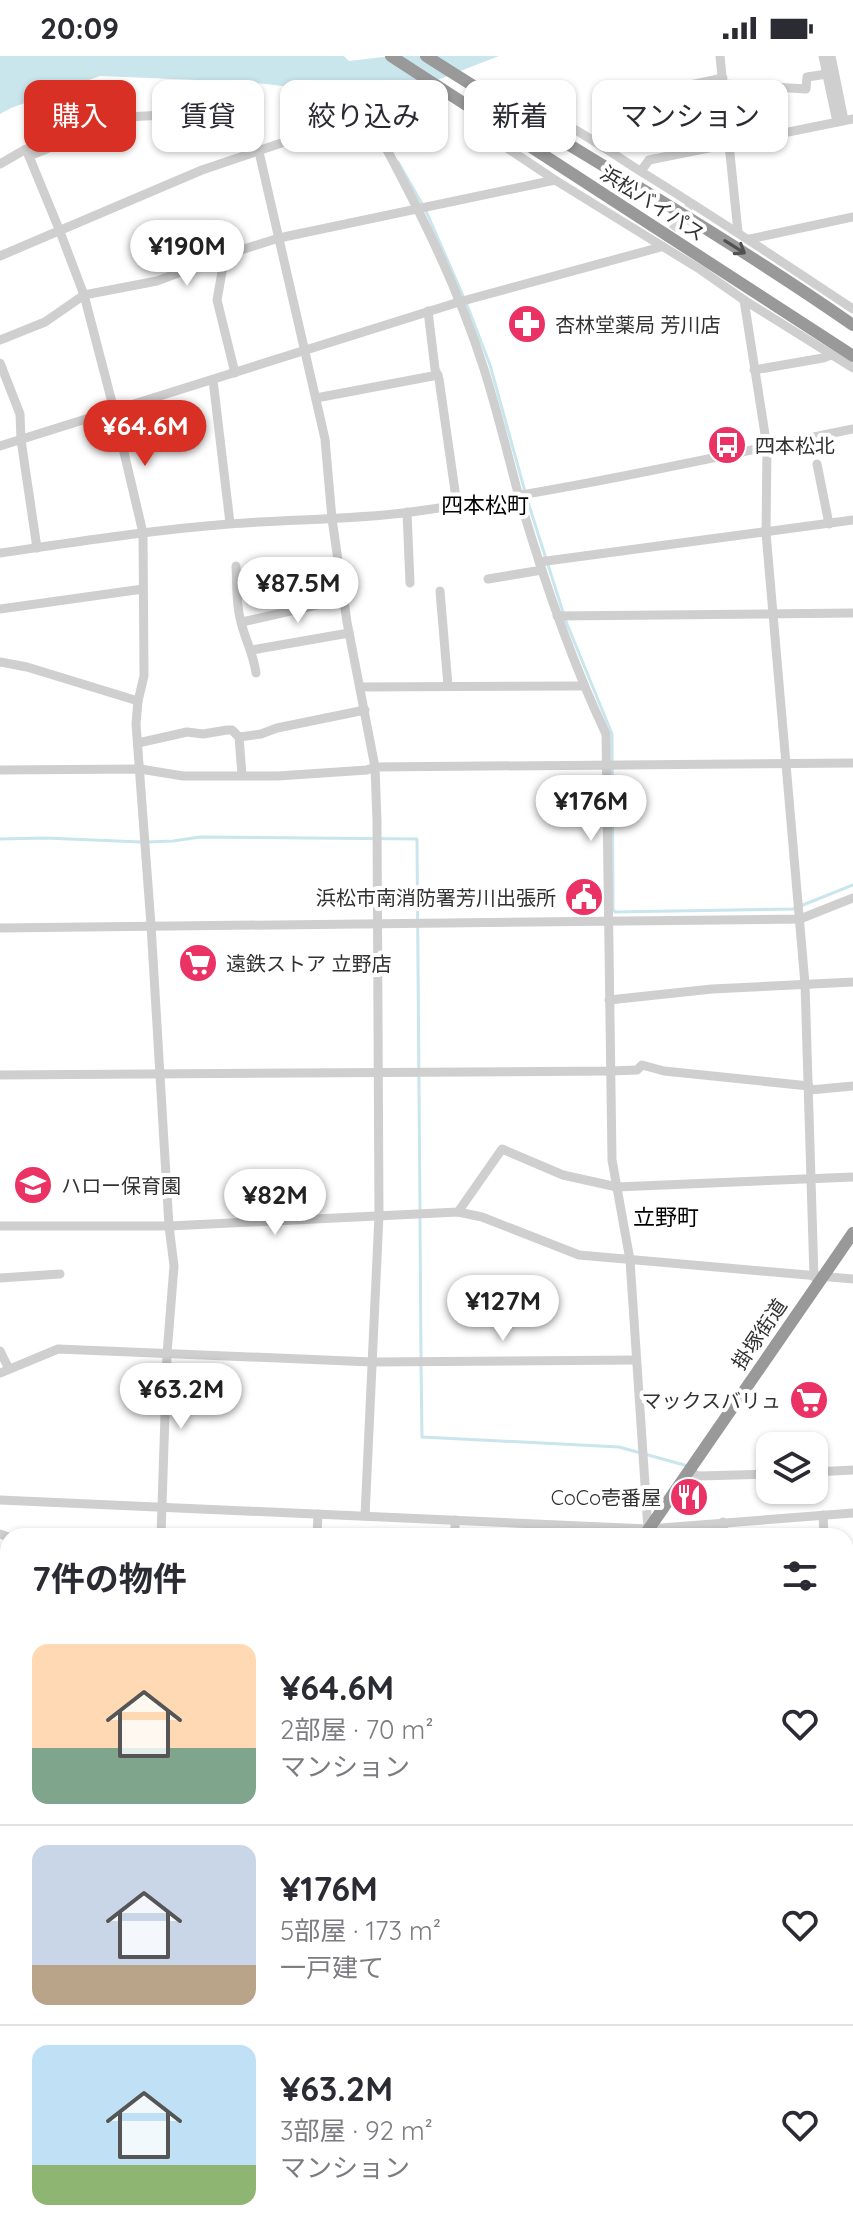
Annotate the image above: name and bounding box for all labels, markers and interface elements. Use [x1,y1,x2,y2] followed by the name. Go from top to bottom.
[40,9,119,47] text: 20:09
[24,80,136,152] chip: 購入
[152,80,264,152] chip: 賃貸
[280,80,448,152] chip: 絞り込み
[464,80,576,152] chip: 新着
[592,80,788,152] chip: マンション
[596,160,710,246] street label: 浜松バイパス
[131,220,243,288] pin: ¥190M
[148,229,226,262] text: ¥190M
[723,239,746,255] one-way arrow
[506,303,548,345] pharmacy icon: 杏林堂薬局 芳川店
[555,312,720,337] place label: 杏林堂薬局 芳川店
[80,400,210,468] pin: ¥64.6M
[101,409,189,442] text: ¥64.6M
[706,424,748,466] bus stop icon: 四本松北
[755,433,835,458] place label: 四本松北
[441,491,529,519] district label: 四本松町
[233,557,363,625] pin: ¥87.5M
[256,566,340,599] text: ¥87.5M
[535,775,647,843] pin: ¥176M
[554,784,628,817] text: ¥176M
[563,876,605,918] public building icon: 浜松市南消防署芳川出張所
[316,885,556,910] place label: 浜松市南消防署芳川出張所
[177,942,219,984] supermarket icon: 遠鉄ストア 立野店
[226,951,391,976] place label: 遠鉄ストア 立野店
[12,1164,54,1206] school or university icon: ハロー保育園
[228,1169,322,1237] pin: ¥82M
[61,1173,181,1198] place label: ハロー保育園
[242,1178,308,1211] text: ¥82M
[633,1203,699,1231] district label: 立野町
[447,1275,559,1343] pin: ¥127M
[465,1284,541,1317] text: ¥127M
[726,1294,792,1374] street label: 掛塚街道
[116,1363,246,1431] pin: ¥63.2M
[138,1372,224,1405] text: ¥63.2M
[788,1379,830,1421] supermarket icon: マックスバリュ
[642,1388,781,1413] place label: マックスバリュ
[756,1432,828,1504] map controls
[756,1432,828,1504] button: layers
[668,1476,710,1518] restaurant icon: CoCo壱番屋
[551,1485,661,1510] place label: CoCo壱番屋
[778,1554,822,1598] icon: filters
[32,1557,187,1600] text: 7件の物件
[280,1666,394,1709] text: ¥64.6M
[96,1676,192,1772] icon: home
[778,1702,822,1746] icon: heart
[280,1713,434,1746] text: 2部屋 · 70 m²
[280,1750,410,1783] text: マンション
[280,1867,378,1910] text: ¥176M
[96,1877,192,1973] icon: home
[778,1903,822,1947] icon: heart
[280,1914,441,1947] text: 5部屋 · 173 m²
[280,1951,384,1984] text: 一戸建て
[280,2067,393,2110] text: ¥63.2M
[96,2077,192,2173] icon: home
[778,2103,822,2147] icon: heart
[280,2114,433,2147] text: 3部屋 · 92 m²
[280,2151,410,2184] text: マンション

